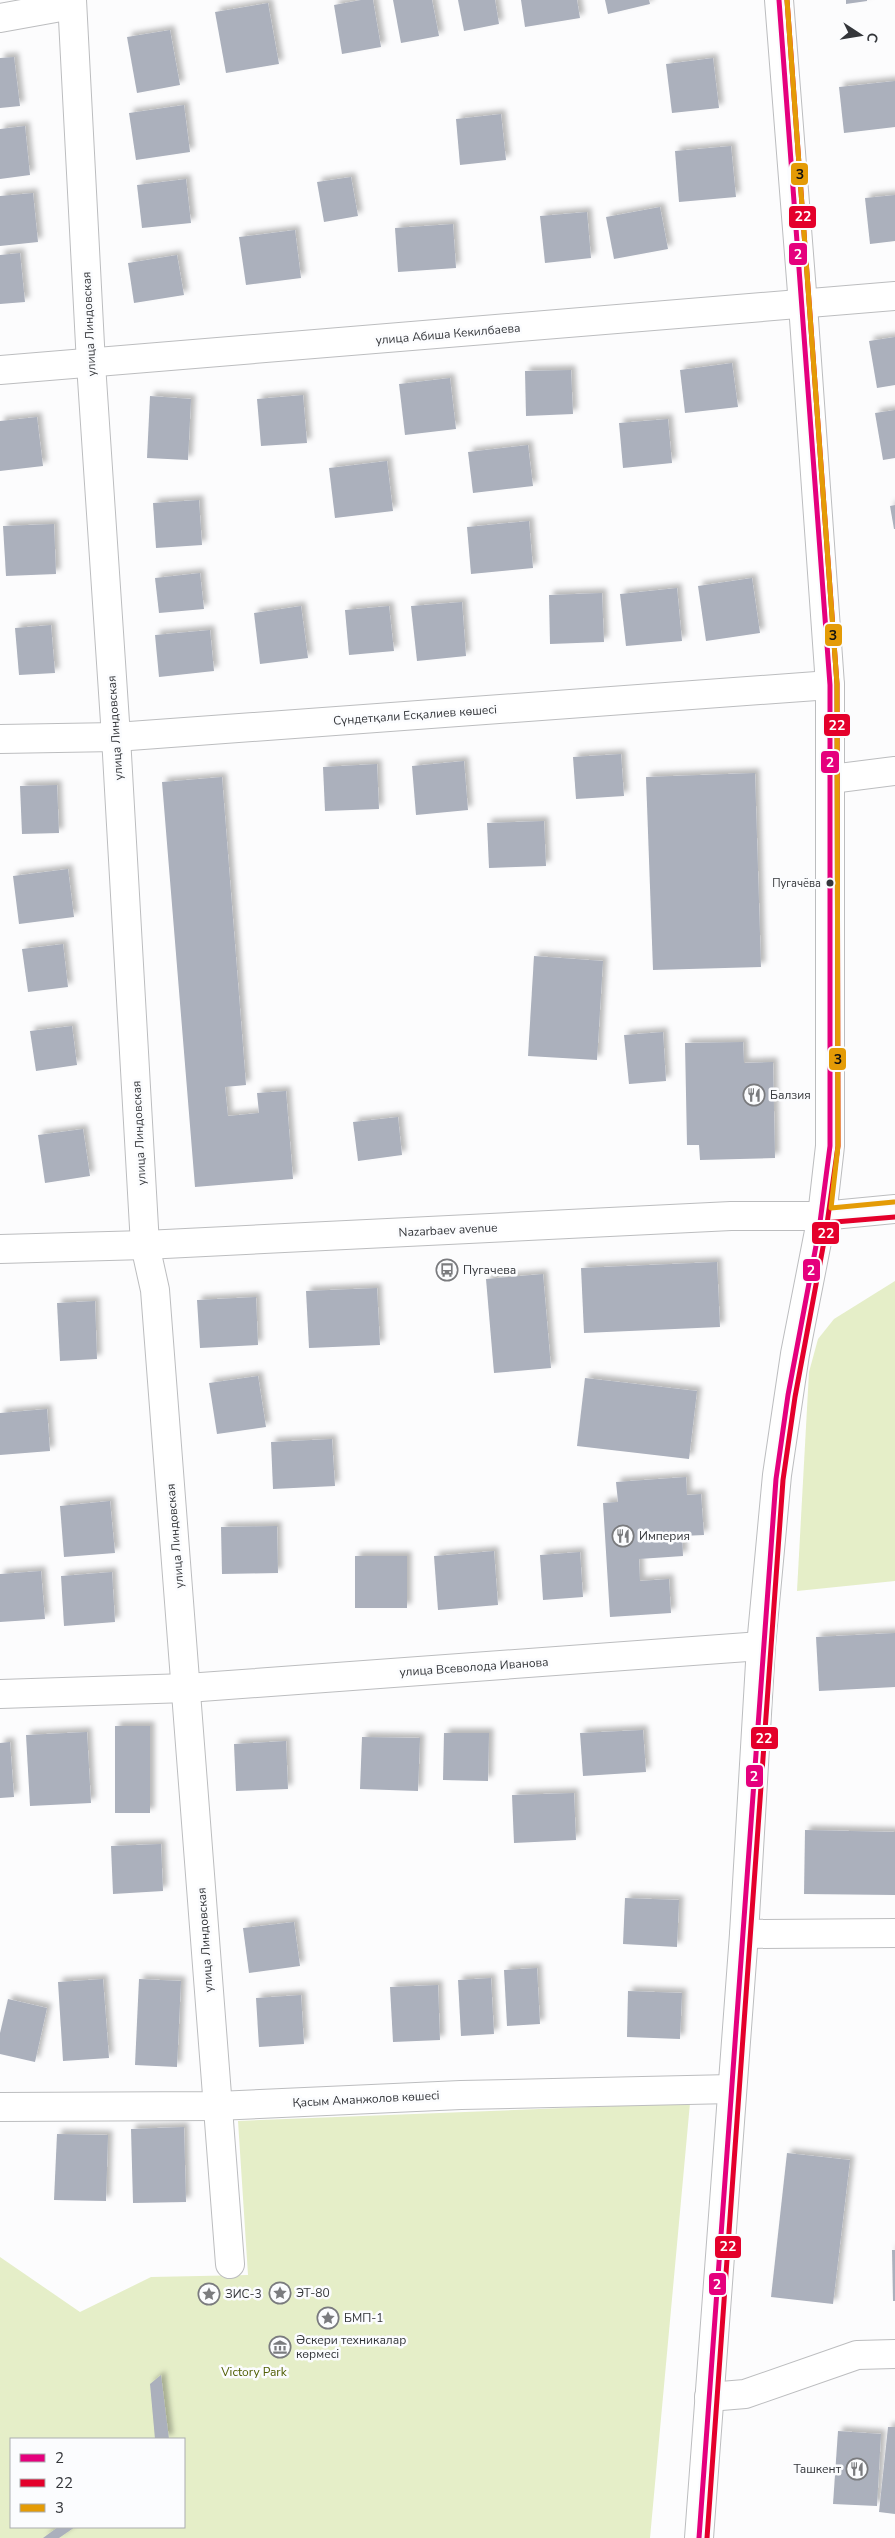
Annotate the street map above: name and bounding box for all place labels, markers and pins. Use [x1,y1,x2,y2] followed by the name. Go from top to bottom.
[772,876,821,891] place label: Пугачёва
[825,878,835,888] marker: Пугачёва
[742,1083,766,1107] restaurant icon: Балзия
[770,1087,811,1103] place label: Балзия
[435,1258,459,1282] bus stop icon: Пугачева
[463,1262,516,1278] place label: Пугачева
[611,1524,635,1548] restaurant icon: Империя
[639,1528,690,1544] place label: Империя
[268,2281,292,2305] place icon: ЭТ-80
[197,2282,221,2306] place icon: ЗИС-3
[296,2285,330,2301] place label: ЭТ-80
[225,2286,262,2302] place label: ЗИС-3
[316,2306,340,2330] place icon: БМП-1
[344,2310,384,2326] place label: БМП-1
[296,2332,406,2362] place label: Әскери техникалар көрмесі
[268,2335,292,2359] museum icon: Әскери техникалар көрмесі
[845,2457,869,2481] restaurant icon: Ташкент
[793,2461,842,2477] place label: Ташкент

